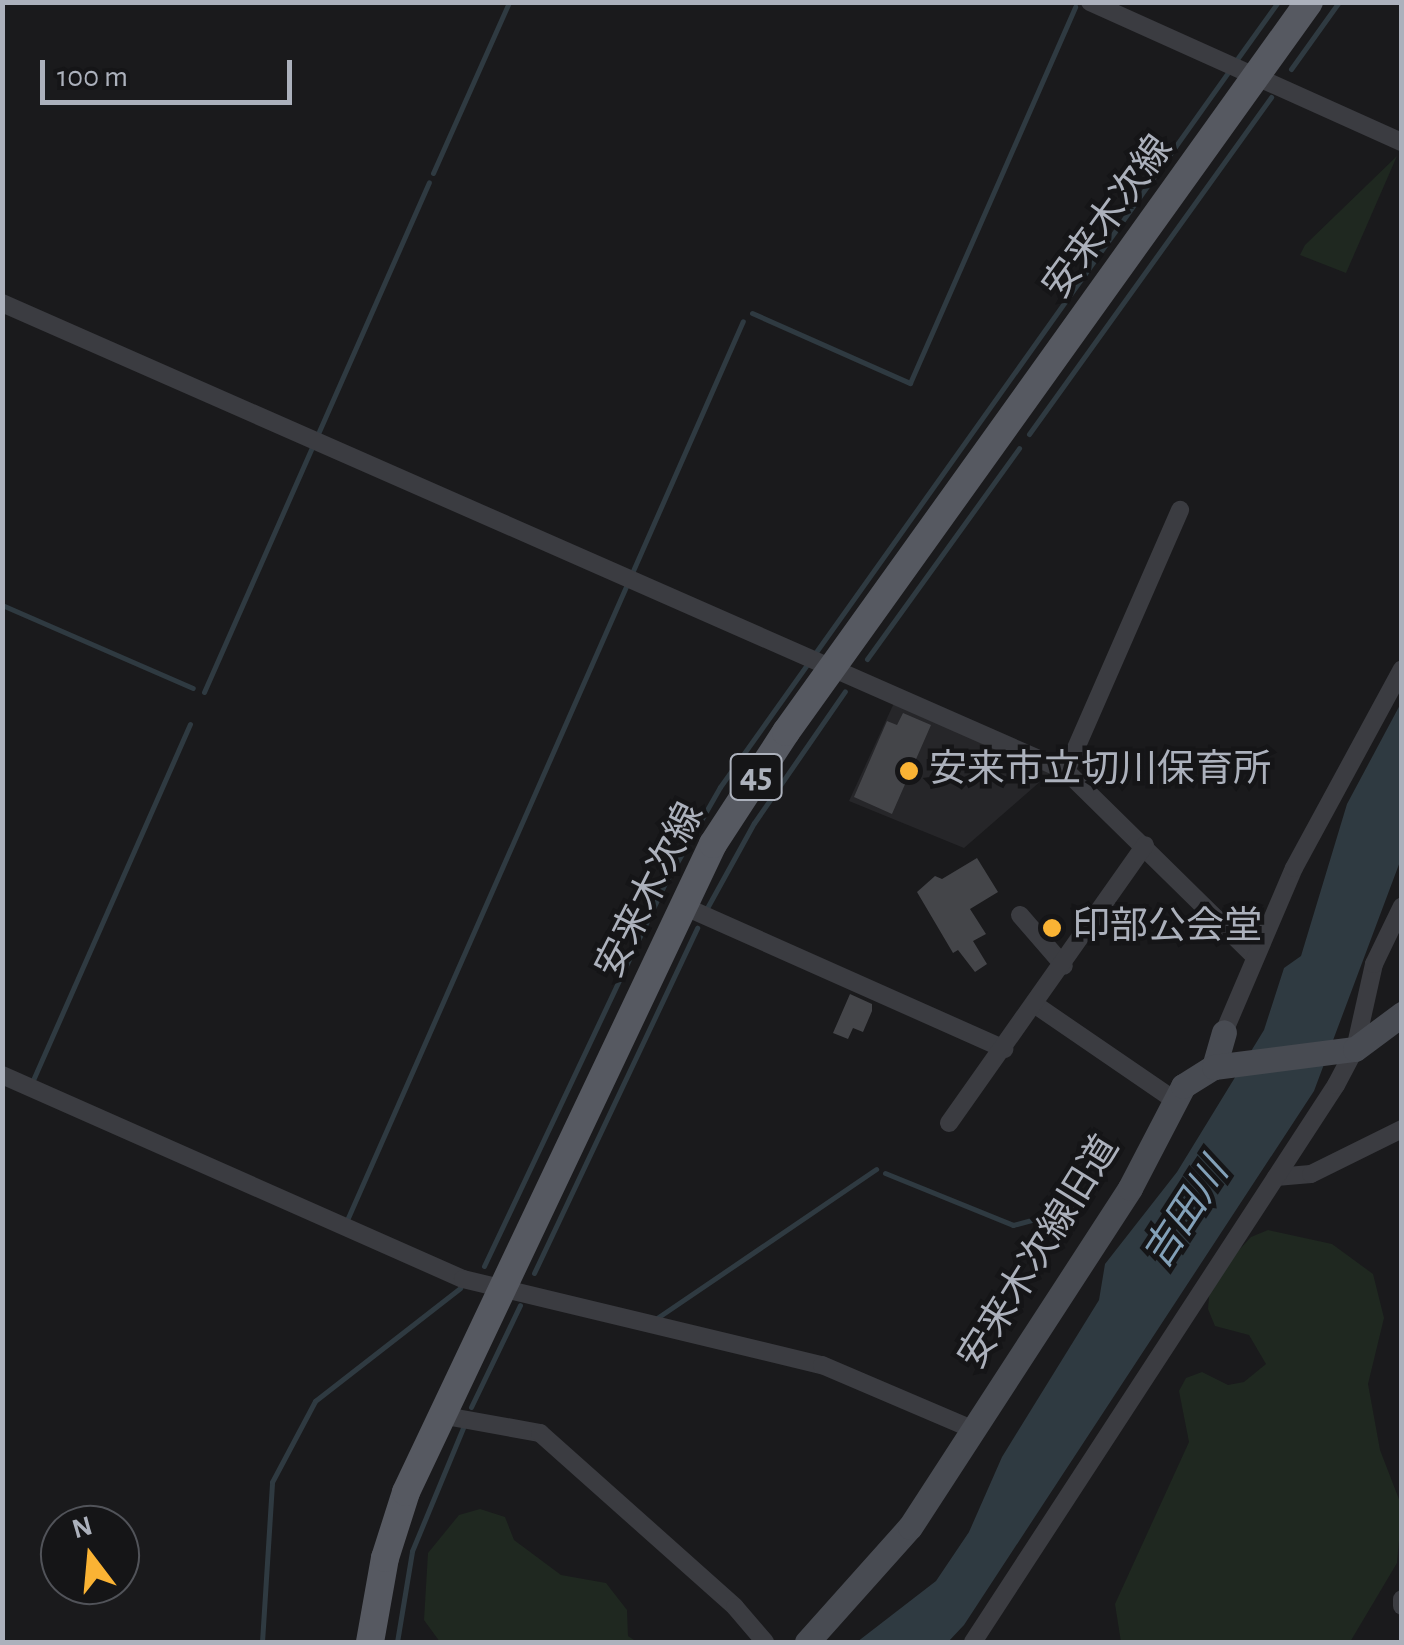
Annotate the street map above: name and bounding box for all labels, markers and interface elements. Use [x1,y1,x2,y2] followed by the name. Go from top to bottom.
[45,40,298,102] scale bar
[57,62,128,92] text: 100 m
[1035,128,1183,308] street label: 安来木次線
[728,747,784,807] road number: 45
[929,748,1271,794] place label: 安来市立切川保育所
[898,760,920,782] marker: 安来市立切川保育所
[588,796,714,986] street label: 安来木次線
[1072,905,1262,951] place label: 印部公会堂
[1041,917,1063,939] marker: 印部公会堂
[950,1128,1130,1378] street label: 安来木次線旧道
[1133,1151,1239,1277] water label: 吉田川
[40,1505,140,1605] north arrow
[69,1512,95,1544] text: N

